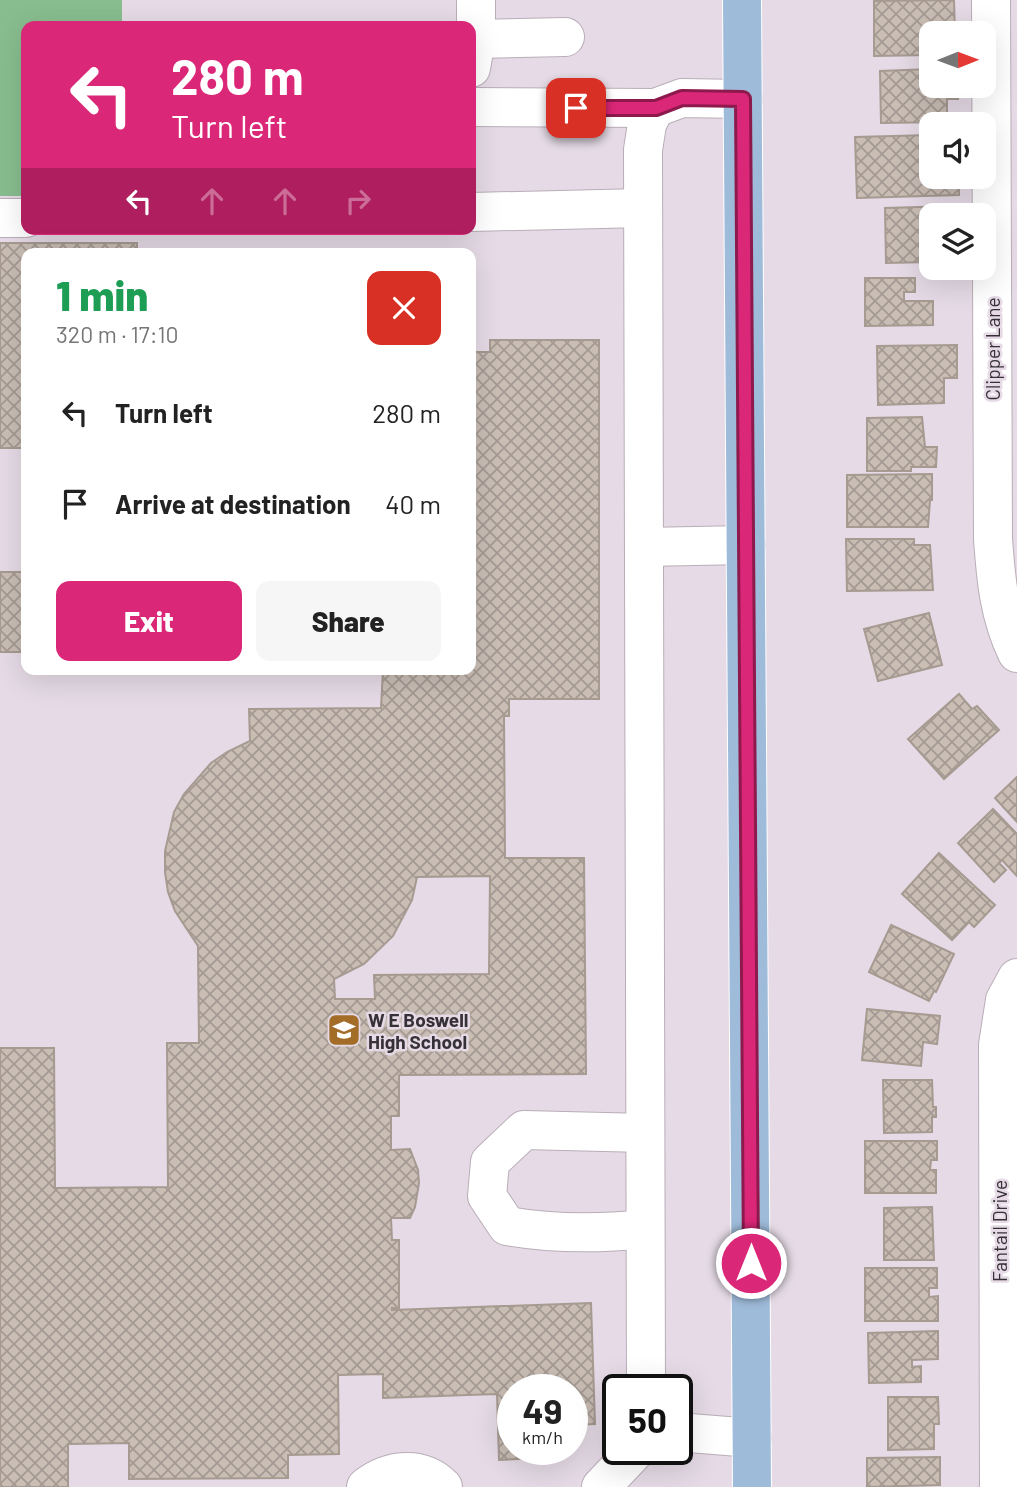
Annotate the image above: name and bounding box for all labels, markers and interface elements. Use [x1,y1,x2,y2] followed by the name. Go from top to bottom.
[919,21,996,98] north arrow
[919,21,996,280] map controls
[171,46,304,105] text: 280 m
[56,49,147,140] icon: left
[546,78,606,138] pin
[557,89,595,127] icon: arrive
[171,106,288,144] text: Turn left
[919,112,996,189] button: sound
[120,182,158,220] icon: left
[193,182,231,220] icon: ahead
[266,182,304,220] icon: ahead
[339,182,377,220] icon: right
[919,203,996,280] button: layers
[56,269,148,319] text: 1 min
[367,271,441,345] button: close
[981,297,1004,401] street label: Clipper Lane
[56,320,179,348] text: 320 m · 17:10
[56,394,94,432] icon: left
[115,397,213,428] text: Turn left
[372,397,441,428] text: 280 m
[56,485,94,523] icon: arrive
[115,488,351,519] text: Arrive at destination
[385,488,441,519] text: 40 m
[56,581,242,661] button: Exit
[256,581,441,661] button: Share
[368,1008,468,1053] place label: W E Boswell High School
[325,1011,363,1049] school or university icon: W E Boswell High School
[988,1180,1011,1282] street label: Fantail Drive
[714,1226,788,1300] position arrow
[602,1374,693,1465] speed limit sign: 50
[523,1389,562,1431] text: 49
[522,1426,563,1448] text: km/h

